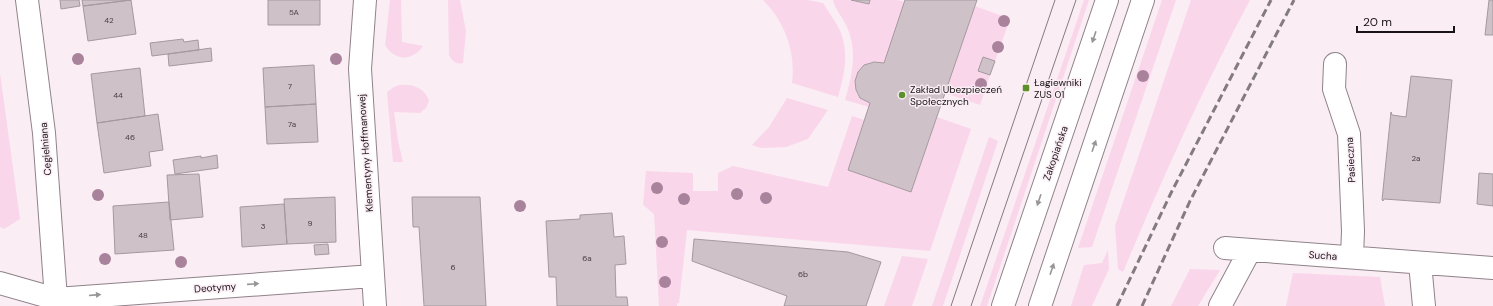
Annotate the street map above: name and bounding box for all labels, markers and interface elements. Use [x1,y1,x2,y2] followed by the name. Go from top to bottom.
[289,7,300,17] house number: 5A
[1357,8,1454,34] scale bar
[1363,14,1392,30] text: 20 m
[104,15,114,25] house number: 42
[1091,31,1097,43] one-way arrow
[1034,76,1082,101] place label: Łagiewniki ZUS 01
[288,81,292,91] house number: 7
[910,83,1002,108] place label: Zakład Ubezpieczeń Społecznych
[1021,83,1031,93] marker: Łagiewniki ZUS 01
[113,90,123,100] house number: 44
[897,90,907,100] marker: Zakład Ubezpieczeń Społecznych
[355,94,376,212] street label: Klementyny Hoffmanowej
[288,119,296,129] house number: 7a
[37,122,54,176] street label: Cegielniana
[1040,124,1071,182] street label: Zakopiańska
[125,132,135,142] house number: 46
[1343,137,1358,183] street label: Pasieczna
[1091,139,1097,151] one-way arrow
[1412,153,1420,163] house number: 2a
[1035,194,1041,206] one-way arrow
[307,218,313,228] house number: 9
[261,221,266,231] house number: 3
[138,230,148,240] house number: 48
[1308,248,1338,263] street label: Sucha
[582,253,592,263] house number: 6a
[450,262,456,272] house number: 6
[1049,263,1055,275] one-way arrow
[798,269,808,279] house number: 6b
[194,280,237,295] street label: Deotymy
[247,281,259,288] one-way arrow
[89,292,101,299] one-way arrow

